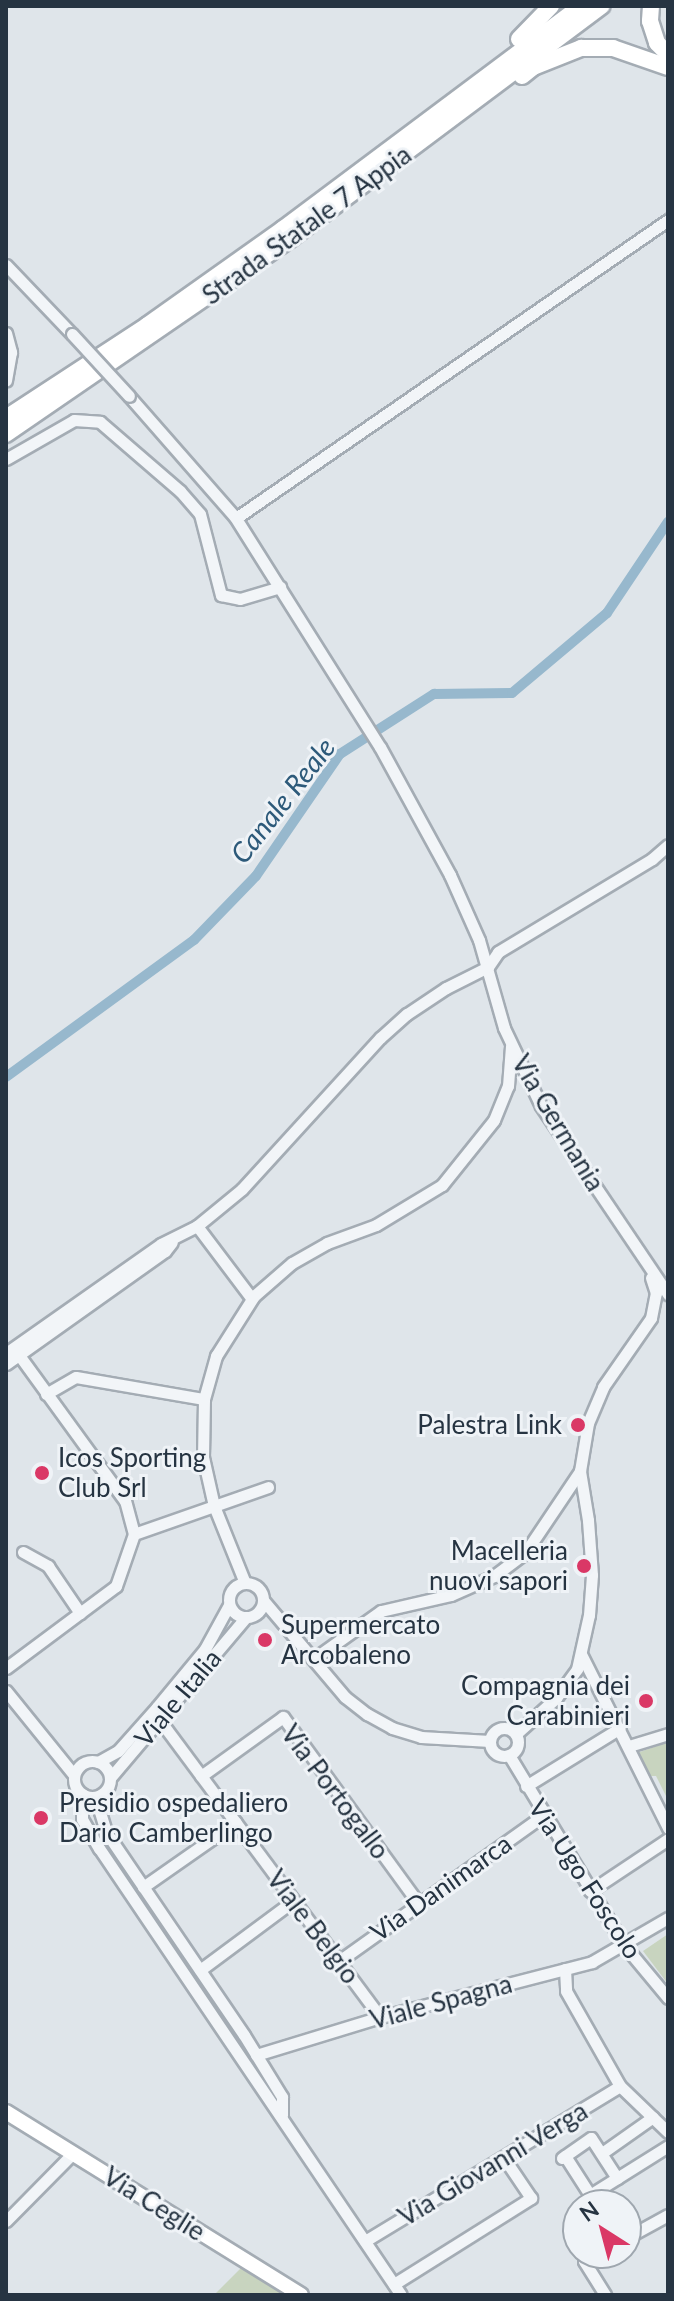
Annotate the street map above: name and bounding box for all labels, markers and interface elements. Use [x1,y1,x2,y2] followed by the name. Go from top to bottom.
[196,139,418,311] street label: Strada Statale 7 Appia
[223,731,341,869] water label: Canale Reale
[505,1049,611,1197] street label: Via Germania
[417,1409,562,1441] place label: Palestra Link
[569,1416,587,1434] marker: Palestra Link
[58,1442,206,1504] place label: Icos Sporting Club Srl
[33,1464,51,1482] marker: Icos Sporting Club Srl
[429,1535,568,1596] place label: Macelleria nuovi sapori
[575,1557,593,1575] marker: Macelleria nuovi sapori
[281,1609,440,1670] place label: Supermercato Arcobaleno
[256,1631,274,1649] marker: Supermercato Arcobaleno
[128,1643,228,1753] street label: Viale Italia
[461,1670,630,1732] place label: Compagnia dei Carabinieri
[637,1692,655,1710] marker: Compagnia dei Carabinieri
[274,1719,396,1865] street label: Via Portogallo
[59,1787,288,1848] place label: Presidio ospedaliero Dario Camberlingo
[522,1793,648,1965] street label: Via Ugo Foscolo
[30,1807,52,1829] marker: Presidio ospedaliero Dario Camberlingo
[364,1828,518,1948] street label: Via Danimarca
[260,1864,366,1990] street label: Viale Belgio
[367,1968,515,2036] street label: Viale Spagna
[392,2095,594,2233] street label: Via Giovanni Verga
[97,2161,211,2247] street label: Via Ceglie
[562,2189,642,2269] north arrow
[574,2195,604,2227] text: N

